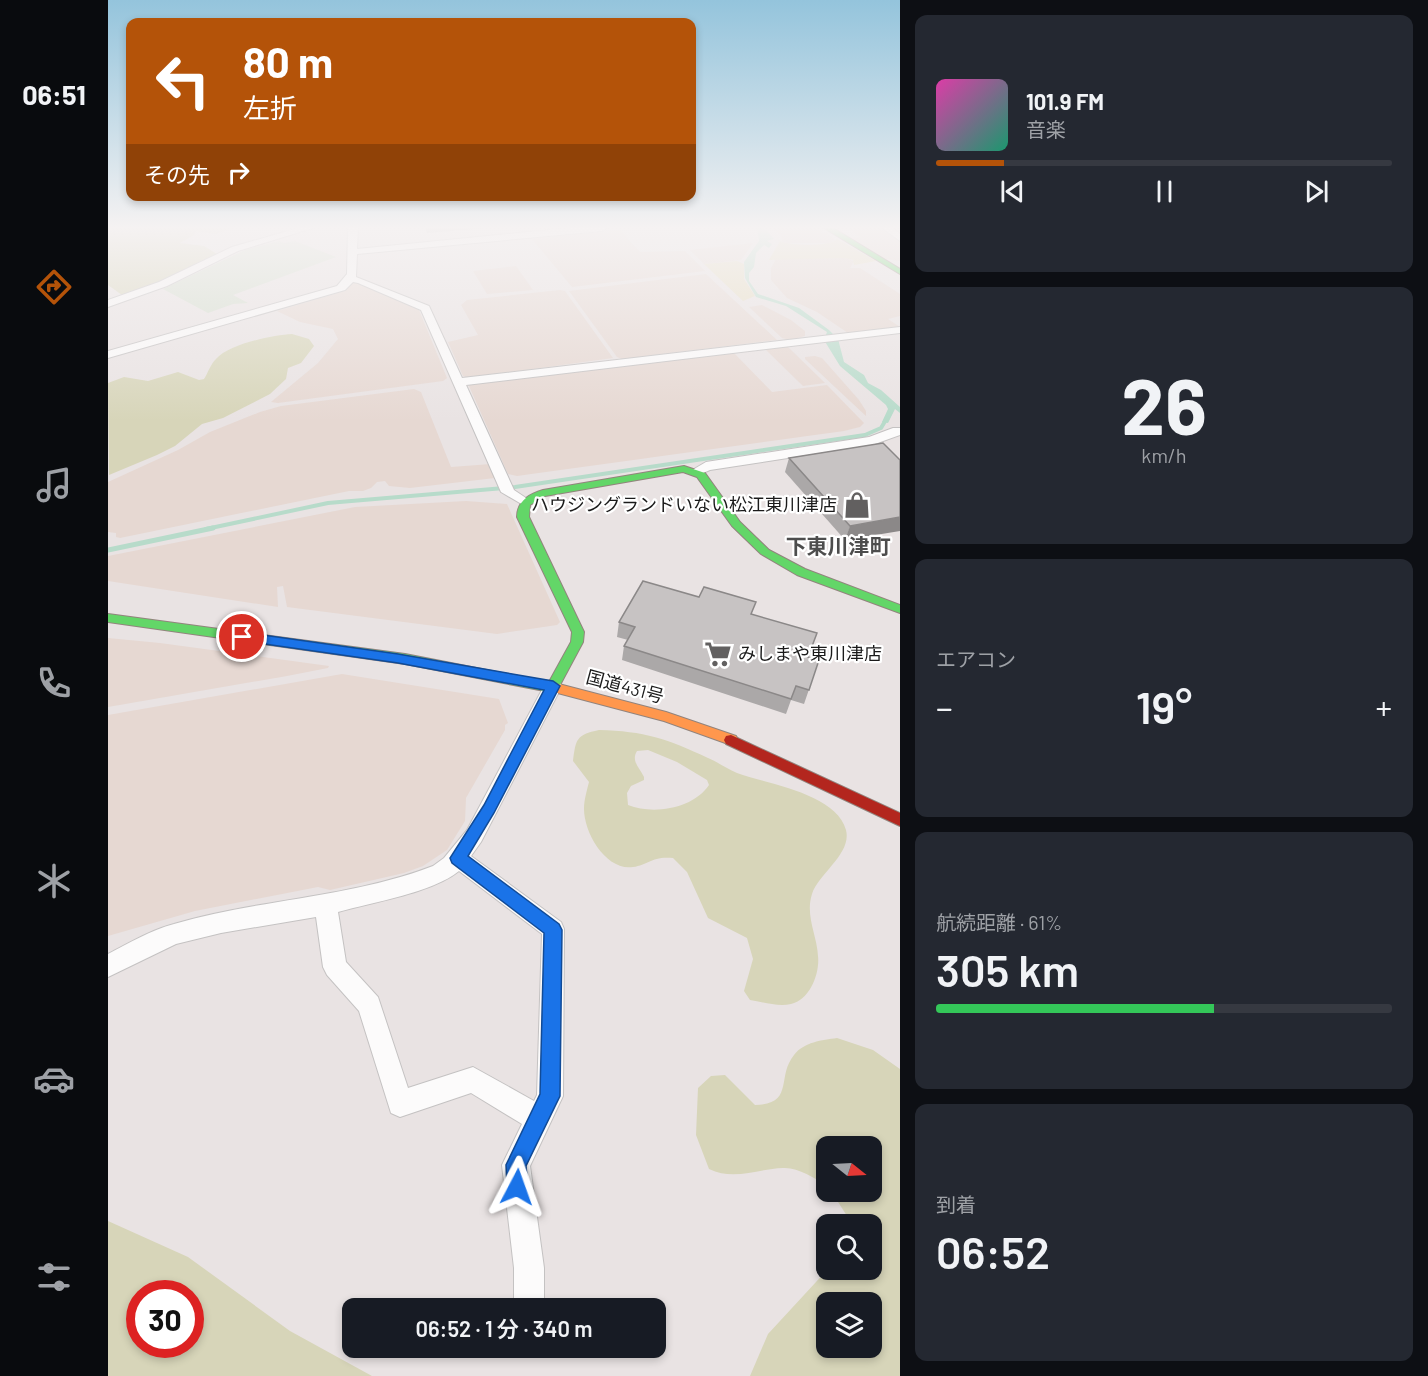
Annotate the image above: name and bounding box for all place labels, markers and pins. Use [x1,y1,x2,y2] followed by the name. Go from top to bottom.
[842,490,872,520] shop icon: ハウジングランドいない松江東川津店
[531,493,837,515] place label: ハウジングランドいない松江東川津店
[216,611,267,662] pin
[703,639,733,669] supermarket icon: みしまや東川津店
[738,642,882,664] place label: みしまや東川津店

